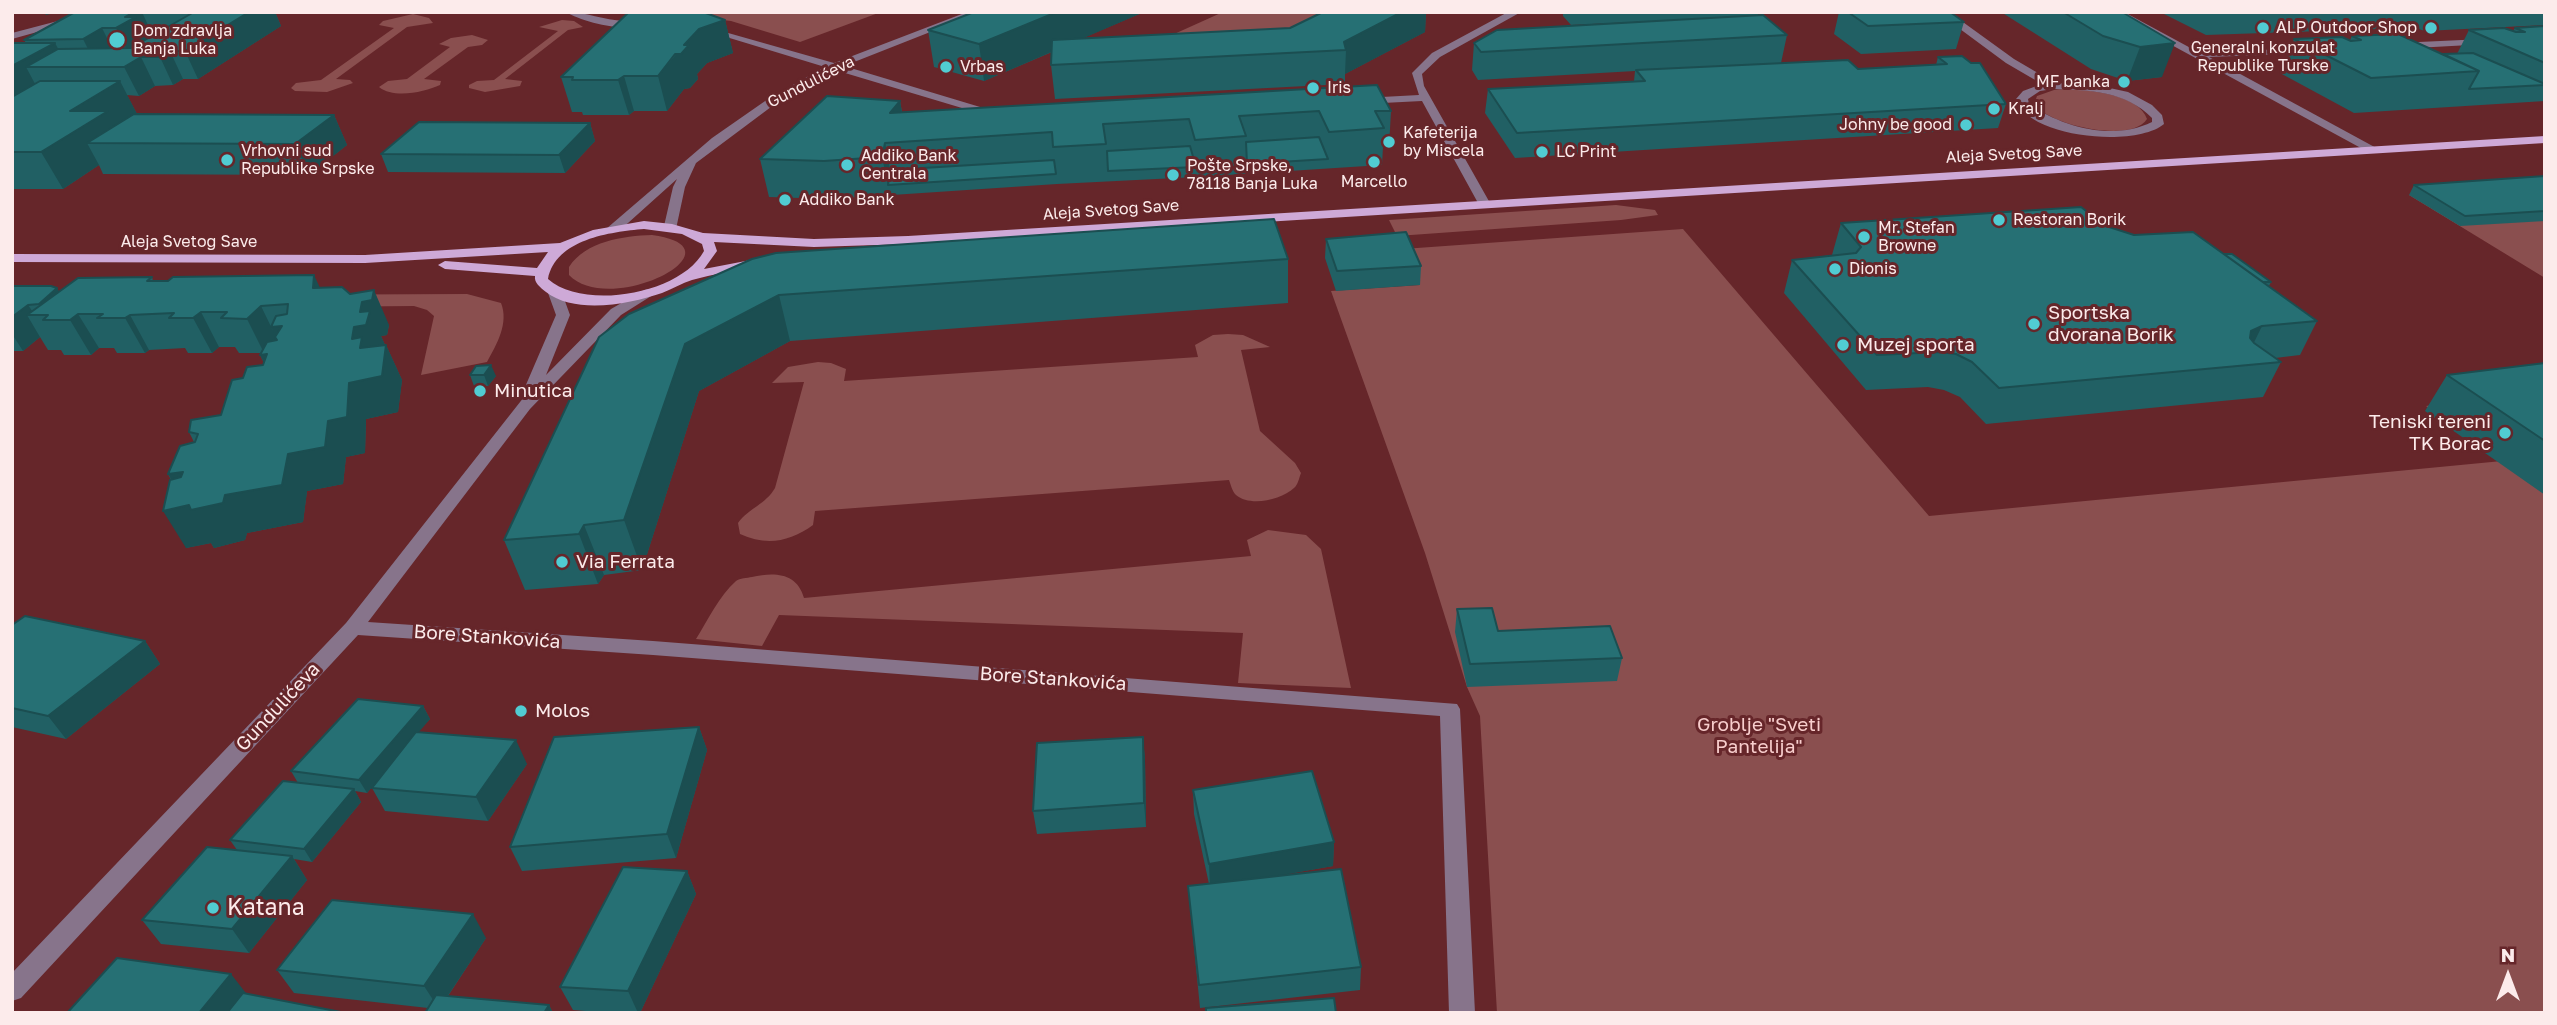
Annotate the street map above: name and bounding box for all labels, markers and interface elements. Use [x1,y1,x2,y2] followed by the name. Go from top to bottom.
[2276,18,2417,38] place label: ALP Outdoor Shop
[2255,20,2271,36] marker: Generalni konzulat Republike Turske
[2423,20,2439,36] marker: ALP Outdoor Shop
[133,21,232,59] place label: Dom zdravlja Banja Luka
[107,30,127,50] marker: Dom zdravlja Banja Luka
[2191,38,2335,76] place label: Generalni konzulat Republike Turske
[764,52,858,112] street label: Gundulićeva
[960,57,1004,77] place label: Vrbas
[938,59,954,75] marker: Vrbas
[2036,72,2110,92] place label: MF banka
[2116,74,2132,90] marker: MF banka
[1327,78,1351,98] place label: Iris
[1305,80,1321,96] marker: Iris
[2008,99,2044,119] place label: Kralj
[1986,101,2002,117] marker: Kralj
[1839,115,1952,135] place label: Johny be good
[1958,117,1974,133] marker: Johny be good
[1403,123,1484,161] place label: Kafeterija by Miscela
[1381,134,1397,150] marker: Kafeterija by Miscela
[241,141,375,179] place label: Vrhovni sud Republike Srpske
[1945,141,2083,167] street label: Aleja Svetog Save
[1556,142,1616,162] place label: LC Print
[1534,144,1550,160] marker: LC Print
[861,146,956,184] place label: Addiko Bank Centrala
[219,152,235,168] marker: Vrhovni sud Republike Srpske
[1366,154,1382,170] marker: Marcello
[1187,156,1318,194] place label: Pošte Srpske, 78118 Banja Luka
[839,157,855,173] marker: Addiko Bank Centrala
[1165,167,1181,183] marker: Pošte Srpske, 78118 Banja Luka
[1341,172,1407,192] place label: Marcello
[799,190,894,210] place label: Addiko Bank
[777,192,793,208] marker: Addiko Bank
[1042,196,1180,224] street label: Aleja Svetog Save
[2013,210,2126,230] place label: Restoran Borik
[1991,212,2007,228] marker: Restoran Borik
[1878,218,1955,256] place label: Mr. Stefan Browne
[1856,229,1872,245] marker: Mr. Stefan Browne
[121,232,257,252] street label: Aleja Svetog Save
[1849,259,1897,279] place label: Dionis
[1827,261,1843,277] marker: Dionis
[2048,302,2174,346] place label: Sportska dvorana Borik
[2026,316,2042,332] marker: Sportska dvorana Borik
[1857,334,1975,356] place label: Muzej sporta
[1835,337,1851,353] marker: Muzej sporta
[494,380,572,402] place label: Minutica
[472,383,488,399] marker: Minutica
[2369,411,2491,455] place label: Teniski tereni TK Borac
[2497,425,2513,441] marker: Teniski tereni TK Borac
[576,551,675,573] place label: Via Ferrata
[554,554,570,570] marker: Via Ferrata
[413,620,561,654] street label: Bore Stankovića
[231,658,325,756] street label: Gundulićeva
[979,662,1127,696] street label: Bore Stankovića
[535,700,590,722] place label: Molos
[513,703,529,719] marker: Molos
[1697,714,1821,758] park label: Groblje "Sveti Pantelija"
[227,894,305,922] place label: Katana
[205,900,221,916] marker: Katana
[2473,941,2543,1011] north arrow
[2501,943,2515,966] text: N

